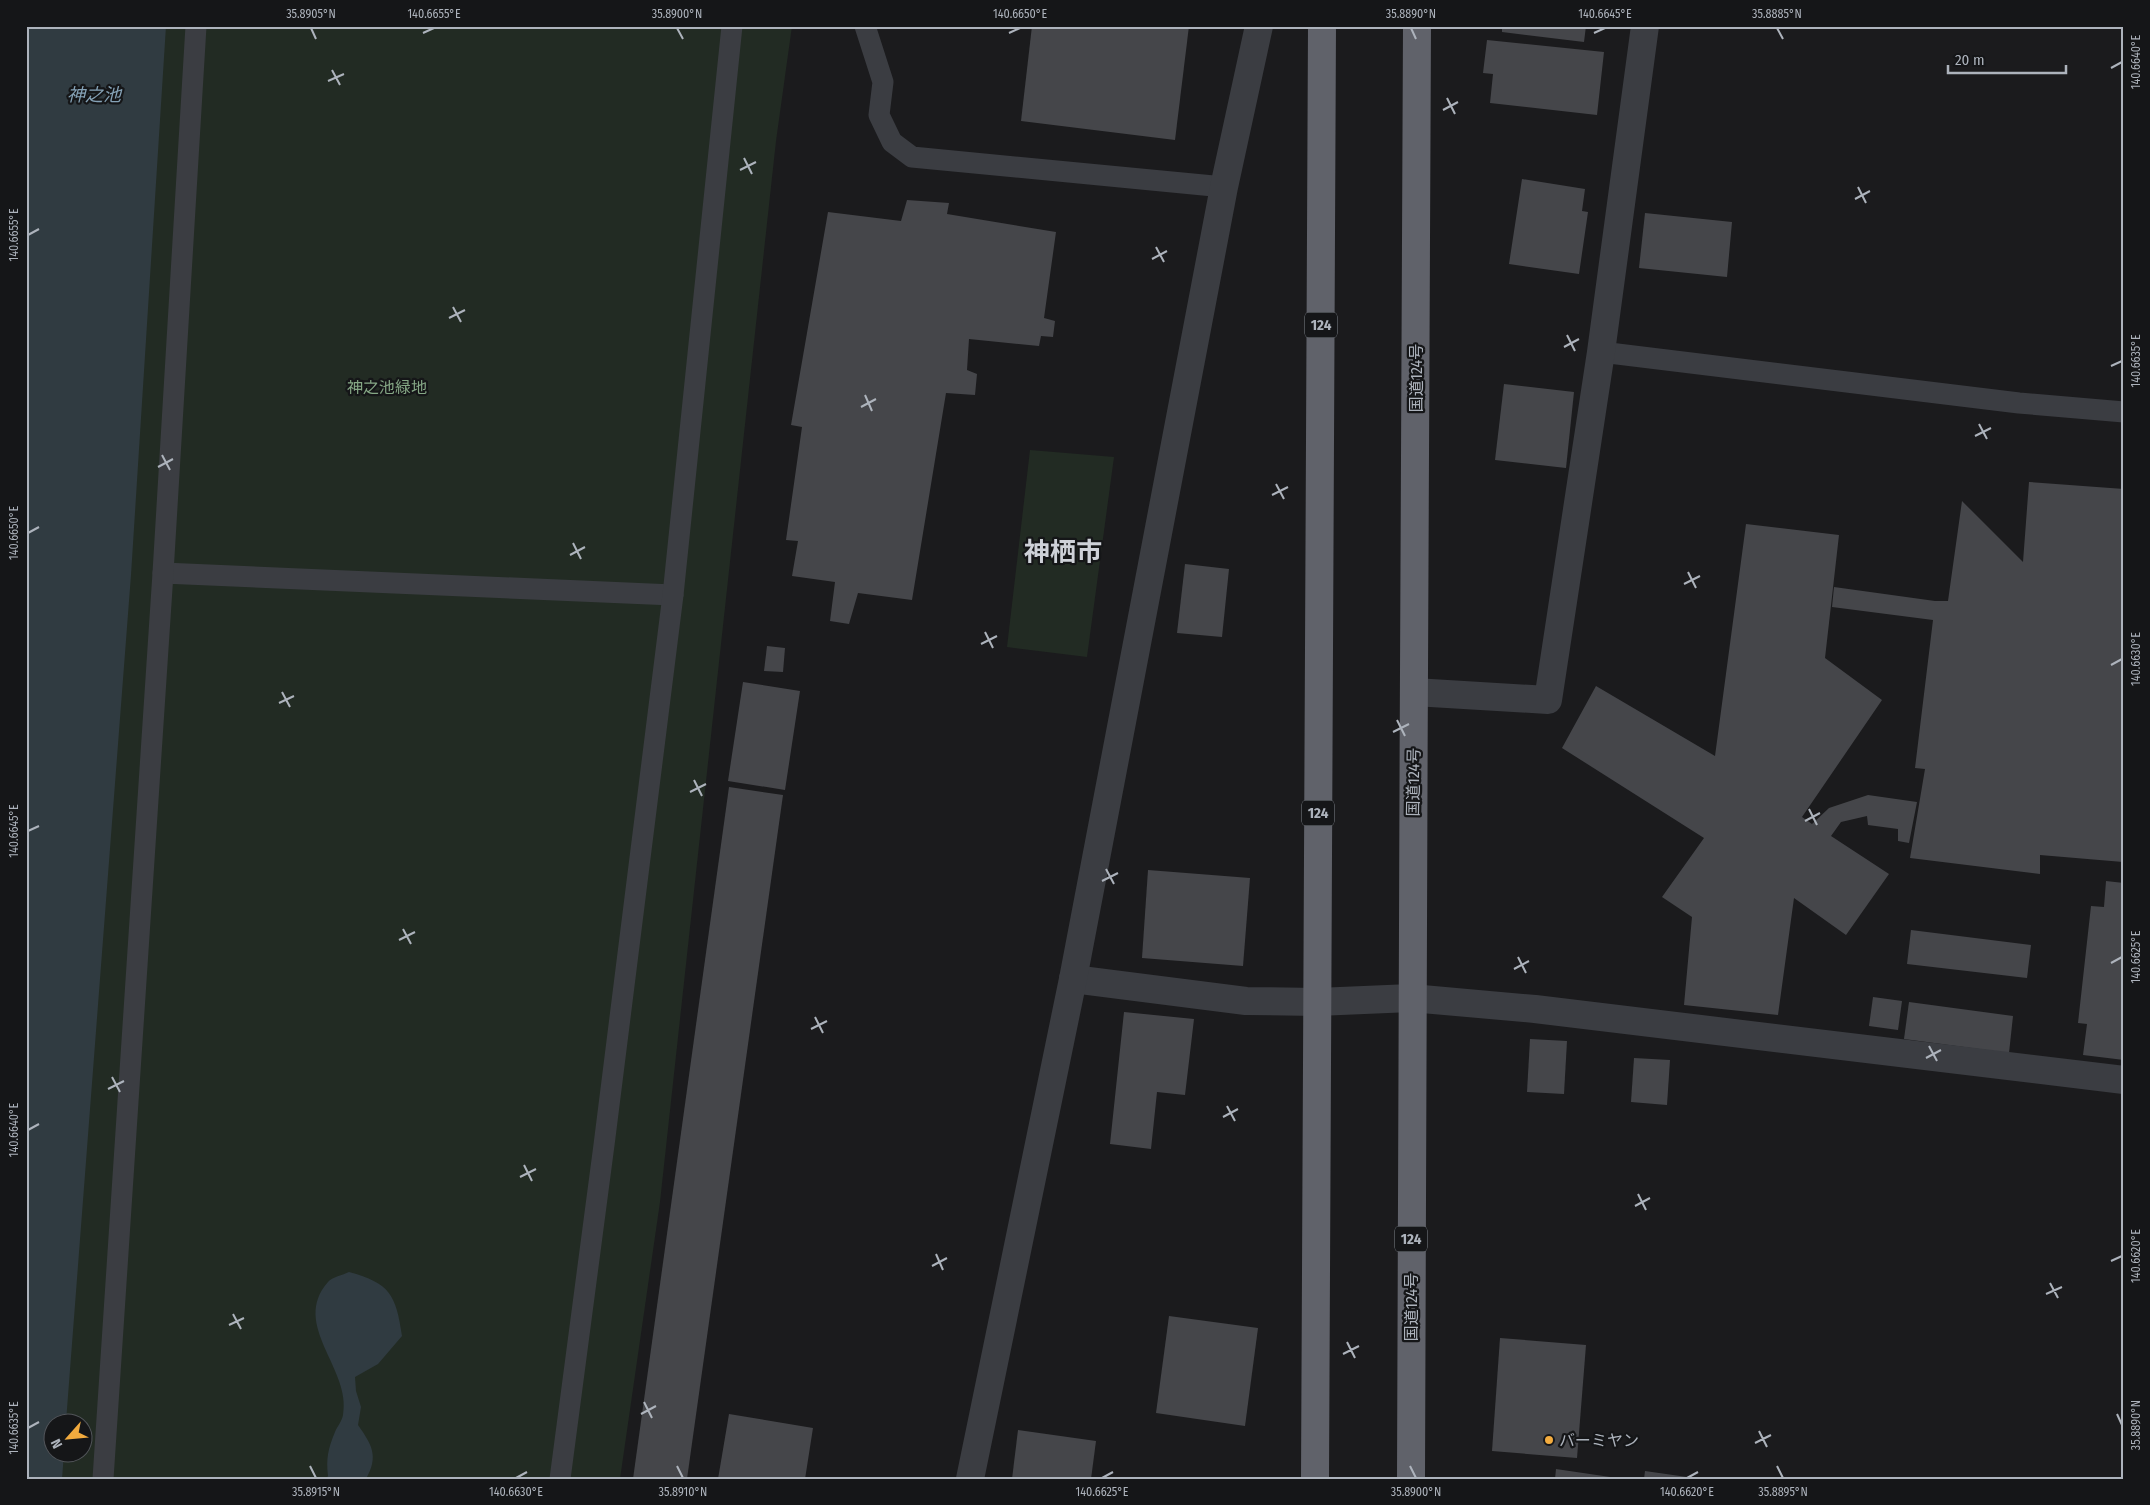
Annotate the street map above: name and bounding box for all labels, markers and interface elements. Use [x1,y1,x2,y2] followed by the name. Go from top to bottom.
[286,7,336,21] text: 35.8905°N
[407,7,461,21] text: 140.6655°E
[652,7,702,21] text: 35.8900°N
[993,7,1047,21] text: 140.6650°E
[1386,7,1436,21] text: 35.8890°N
[1578,7,1632,21] text: 140.6645°E
[1752,7,1802,21] text: 35.8885°N
[2129,34,2143,89] text: 140.6640°E
[1948,42,2065,74] scale bar
[1955,51,1985,69] text: 20 m
[67,84,123,106] water label: 神之池
[7,208,21,262] text: 140.6655°E
[1305,312,1337,338] road number: 124
[2129,334,2143,388] text: 140.6635°E
[1407,344,1426,412] street label: 国道124号
[347,378,427,397] park label: 神之池緑地
[7,506,21,560] text: 140.6650°E
[1024,537,1102,568] district label: 神栖市
[2129,632,2143,686] text: 140.6630°E
[1403,747,1424,817] street label: 国道124号
[1302,800,1334,826] road number: 124
[7,804,21,858] text: 140.6645°E
[2129,930,2143,983] text: 140.6625°E
[7,1102,21,1157] text: 140.6640°E
[1395,1226,1427,1252] road number: 124
[2129,1229,2143,1283] text: 140.6620°E
[1402,1273,1421,1341] street label: 国道124号
[2129,1400,2143,1450] text: 35.8890°N
[7,1401,21,1455] text: 140.6635°E
[42,1412,92,1462] north arrow
[1559,1431,1639,1450] place label: バーミヤン
[1543,1434,1555,1446] marker: バーミヤン
[47,1436,66,1451] text: N
[292,1485,340,1499] text: 35.8915°N
[489,1485,543,1499] text: 140.6630°E
[659,1485,707,1499] text: 35.8910°N
[1076,1485,1129,1499] text: 140.6625°E
[1391,1485,1441,1499] text: 35.8900°N
[1660,1485,1714,1499] text: 140.6620°E
[1758,1485,1808,1499] text: 35.8895°N

